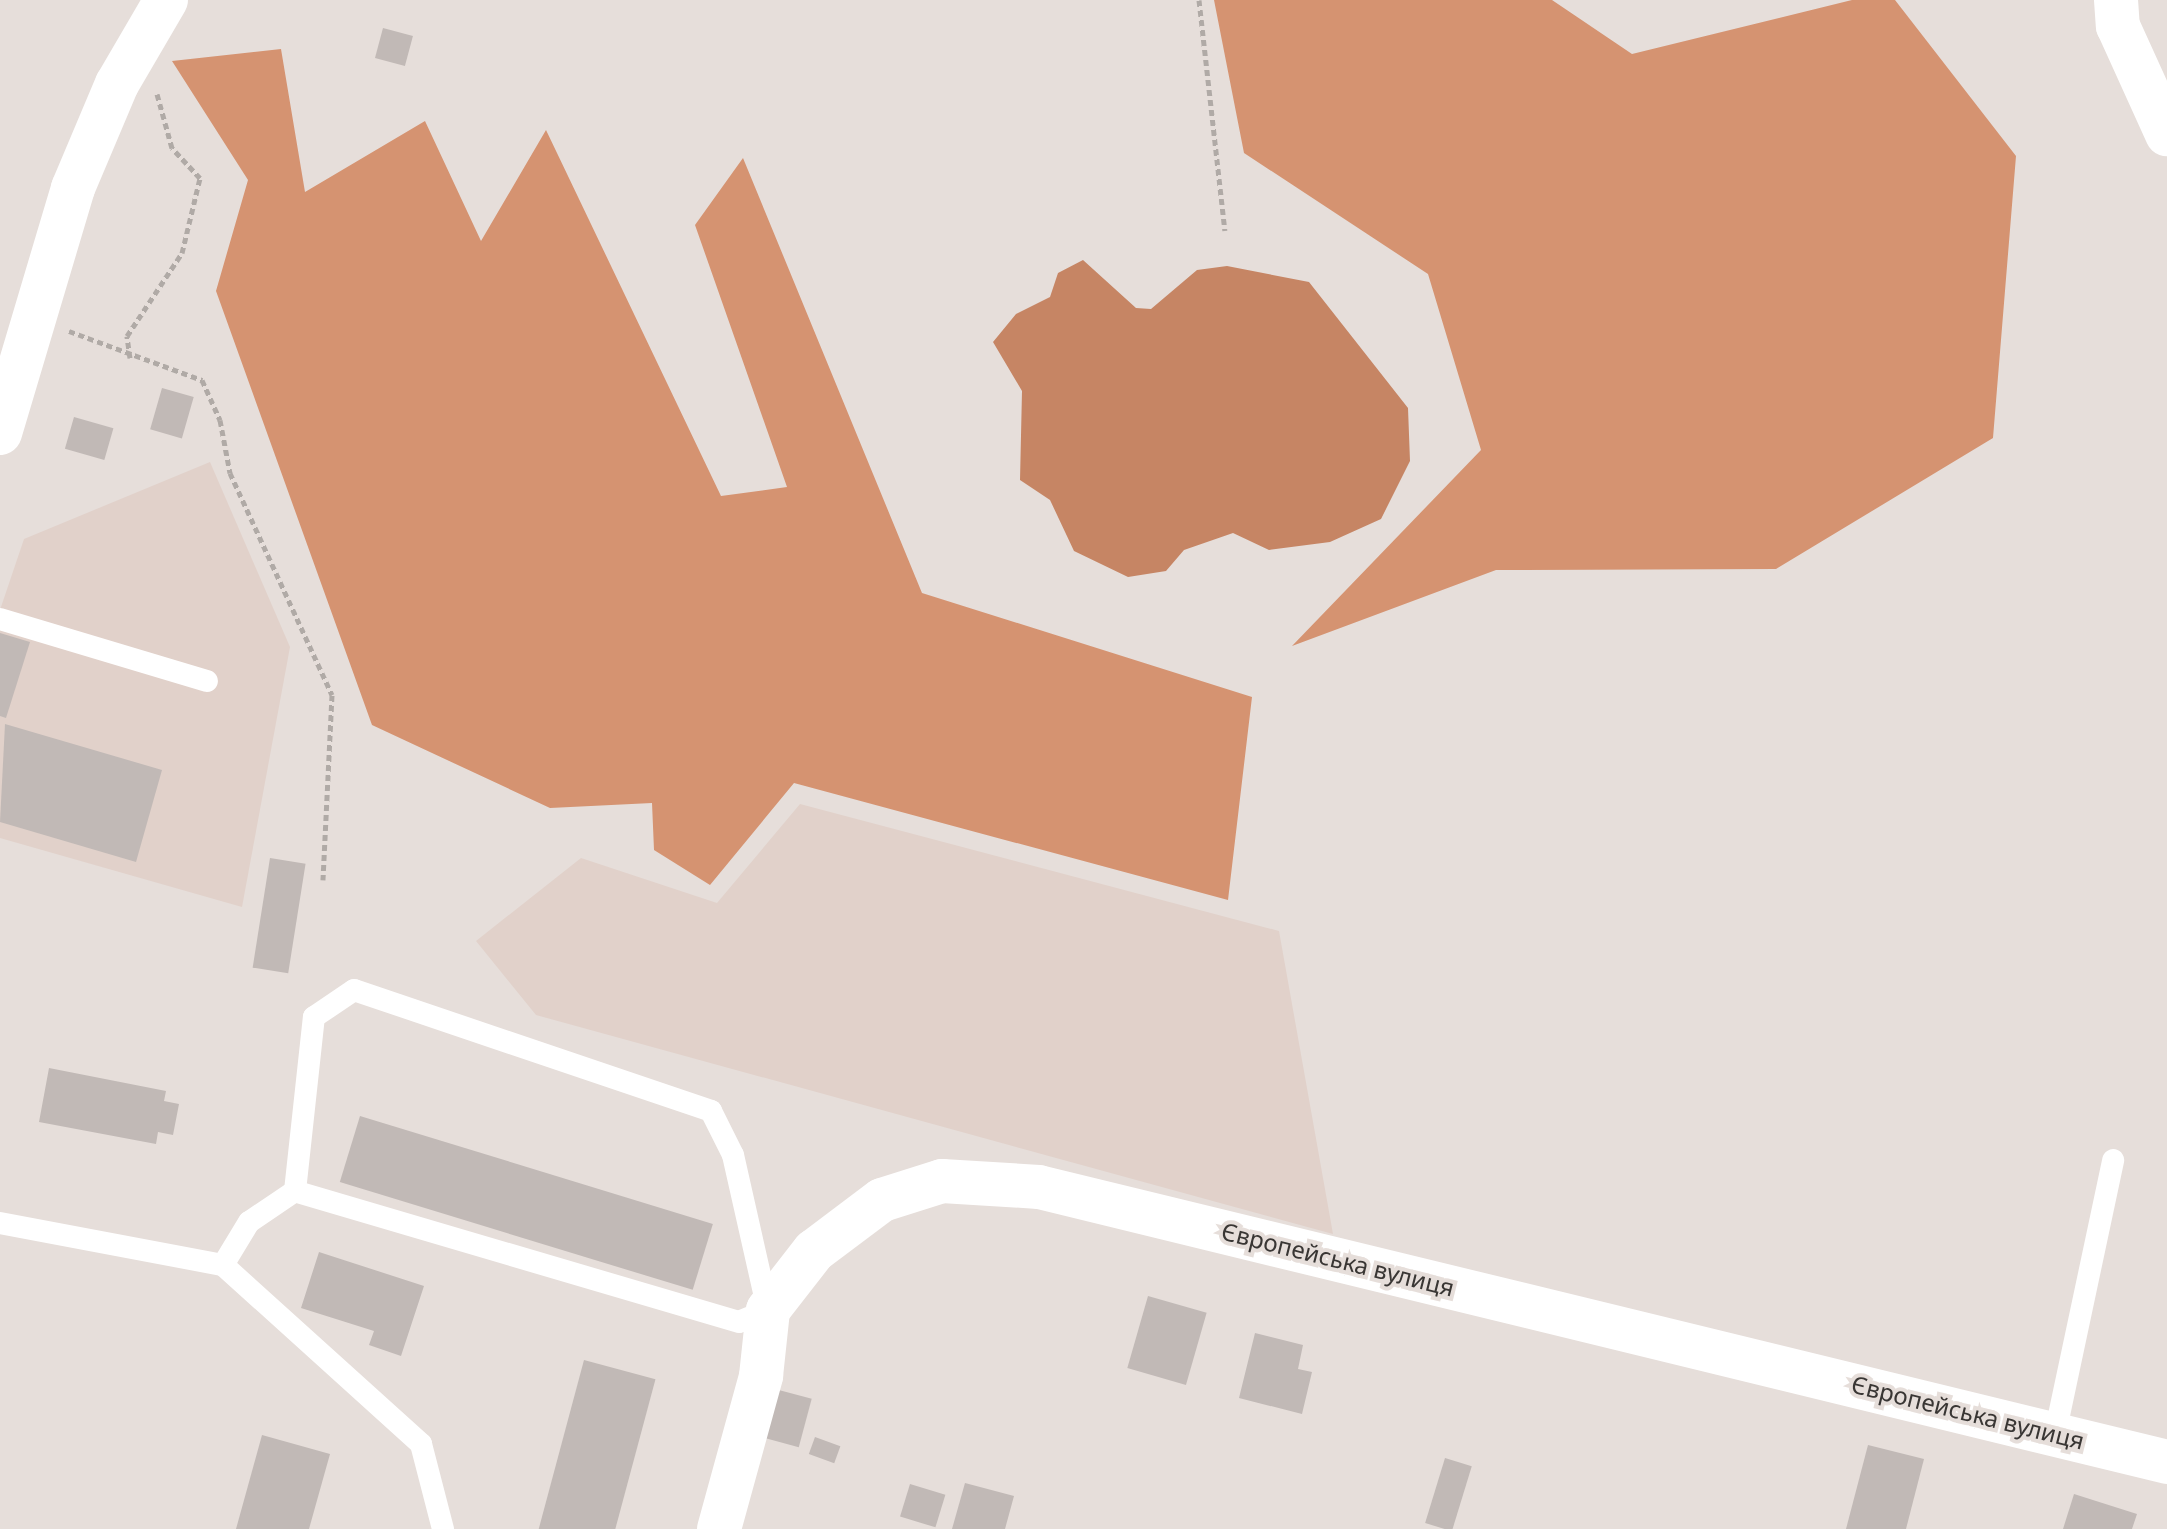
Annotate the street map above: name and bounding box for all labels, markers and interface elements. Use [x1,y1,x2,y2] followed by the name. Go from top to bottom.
[1219,1216,1457,1302] street label: Європейська вулиця
[1849,1369,2087,1455] street label: Європейська вулиця

